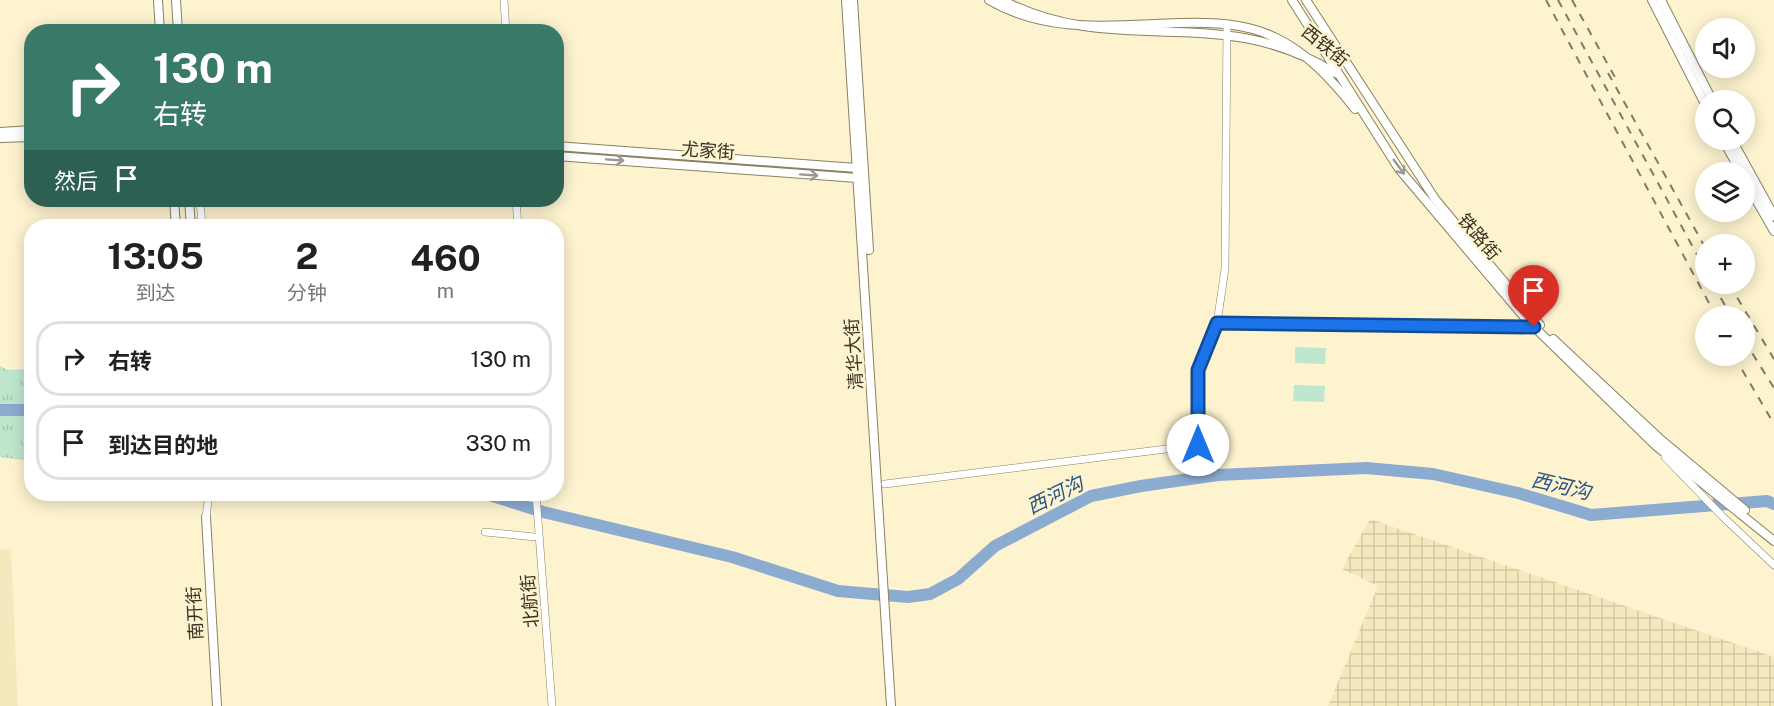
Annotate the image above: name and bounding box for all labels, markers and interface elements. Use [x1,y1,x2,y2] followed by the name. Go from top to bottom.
[1695,18,1755,366] map controls
[1695,18,1755,78] button: sound
[1298,20,1353,71] street label: 西铁街
[153,43,273,92] text: 130 m
[54,48,132,126] icon: right
[1695,90,1755,150] button: search
[153,98,207,130] text: 右转
[680,138,736,163] street label: 尤家街
[604,155,624,166] one-way arrow
[1392,159,1405,175] one-way arrow
[110,162,143,195] icon: arrive
[1695,162,1755,222] button: layers
[54,168,98,194] text: 然后
[799,170,819,181] one-way arrow
[1454,209,1505,264] street label: 铁路街
[1695,234,1755,294] button: +
[107,235,204,277] text: 13:05
[296,235,318,277] text: 2
[410,237,481,279] text: 460
[1508,265,1559,327] pin
[1517,274,1550,307] icon: arrive
[437,279,454,303] text: m
[136,281,176,305] text: 到达
[287,281,327,305] text: 分钟
[1695,306,1755,366] button: −
[841,317,866,391] street label: 清华大街
[57,342,90,375] icon: right
[470,346,531,372] text: 130 m
[108,348,152,374] text: 右转
[1166,413,1230,477] position arrow
[57,426,90,459] icon: arrive
[466,430,531,456] text: 330 m
[108,432,218,458] text: 到达目的地
[1529,468,1595,505] water label: 西河沟
[1023,470,1089,519] water label: 西河沟
[517,573,542,629] street label: 北航街
[183,586,206,641] street label: 南开街

